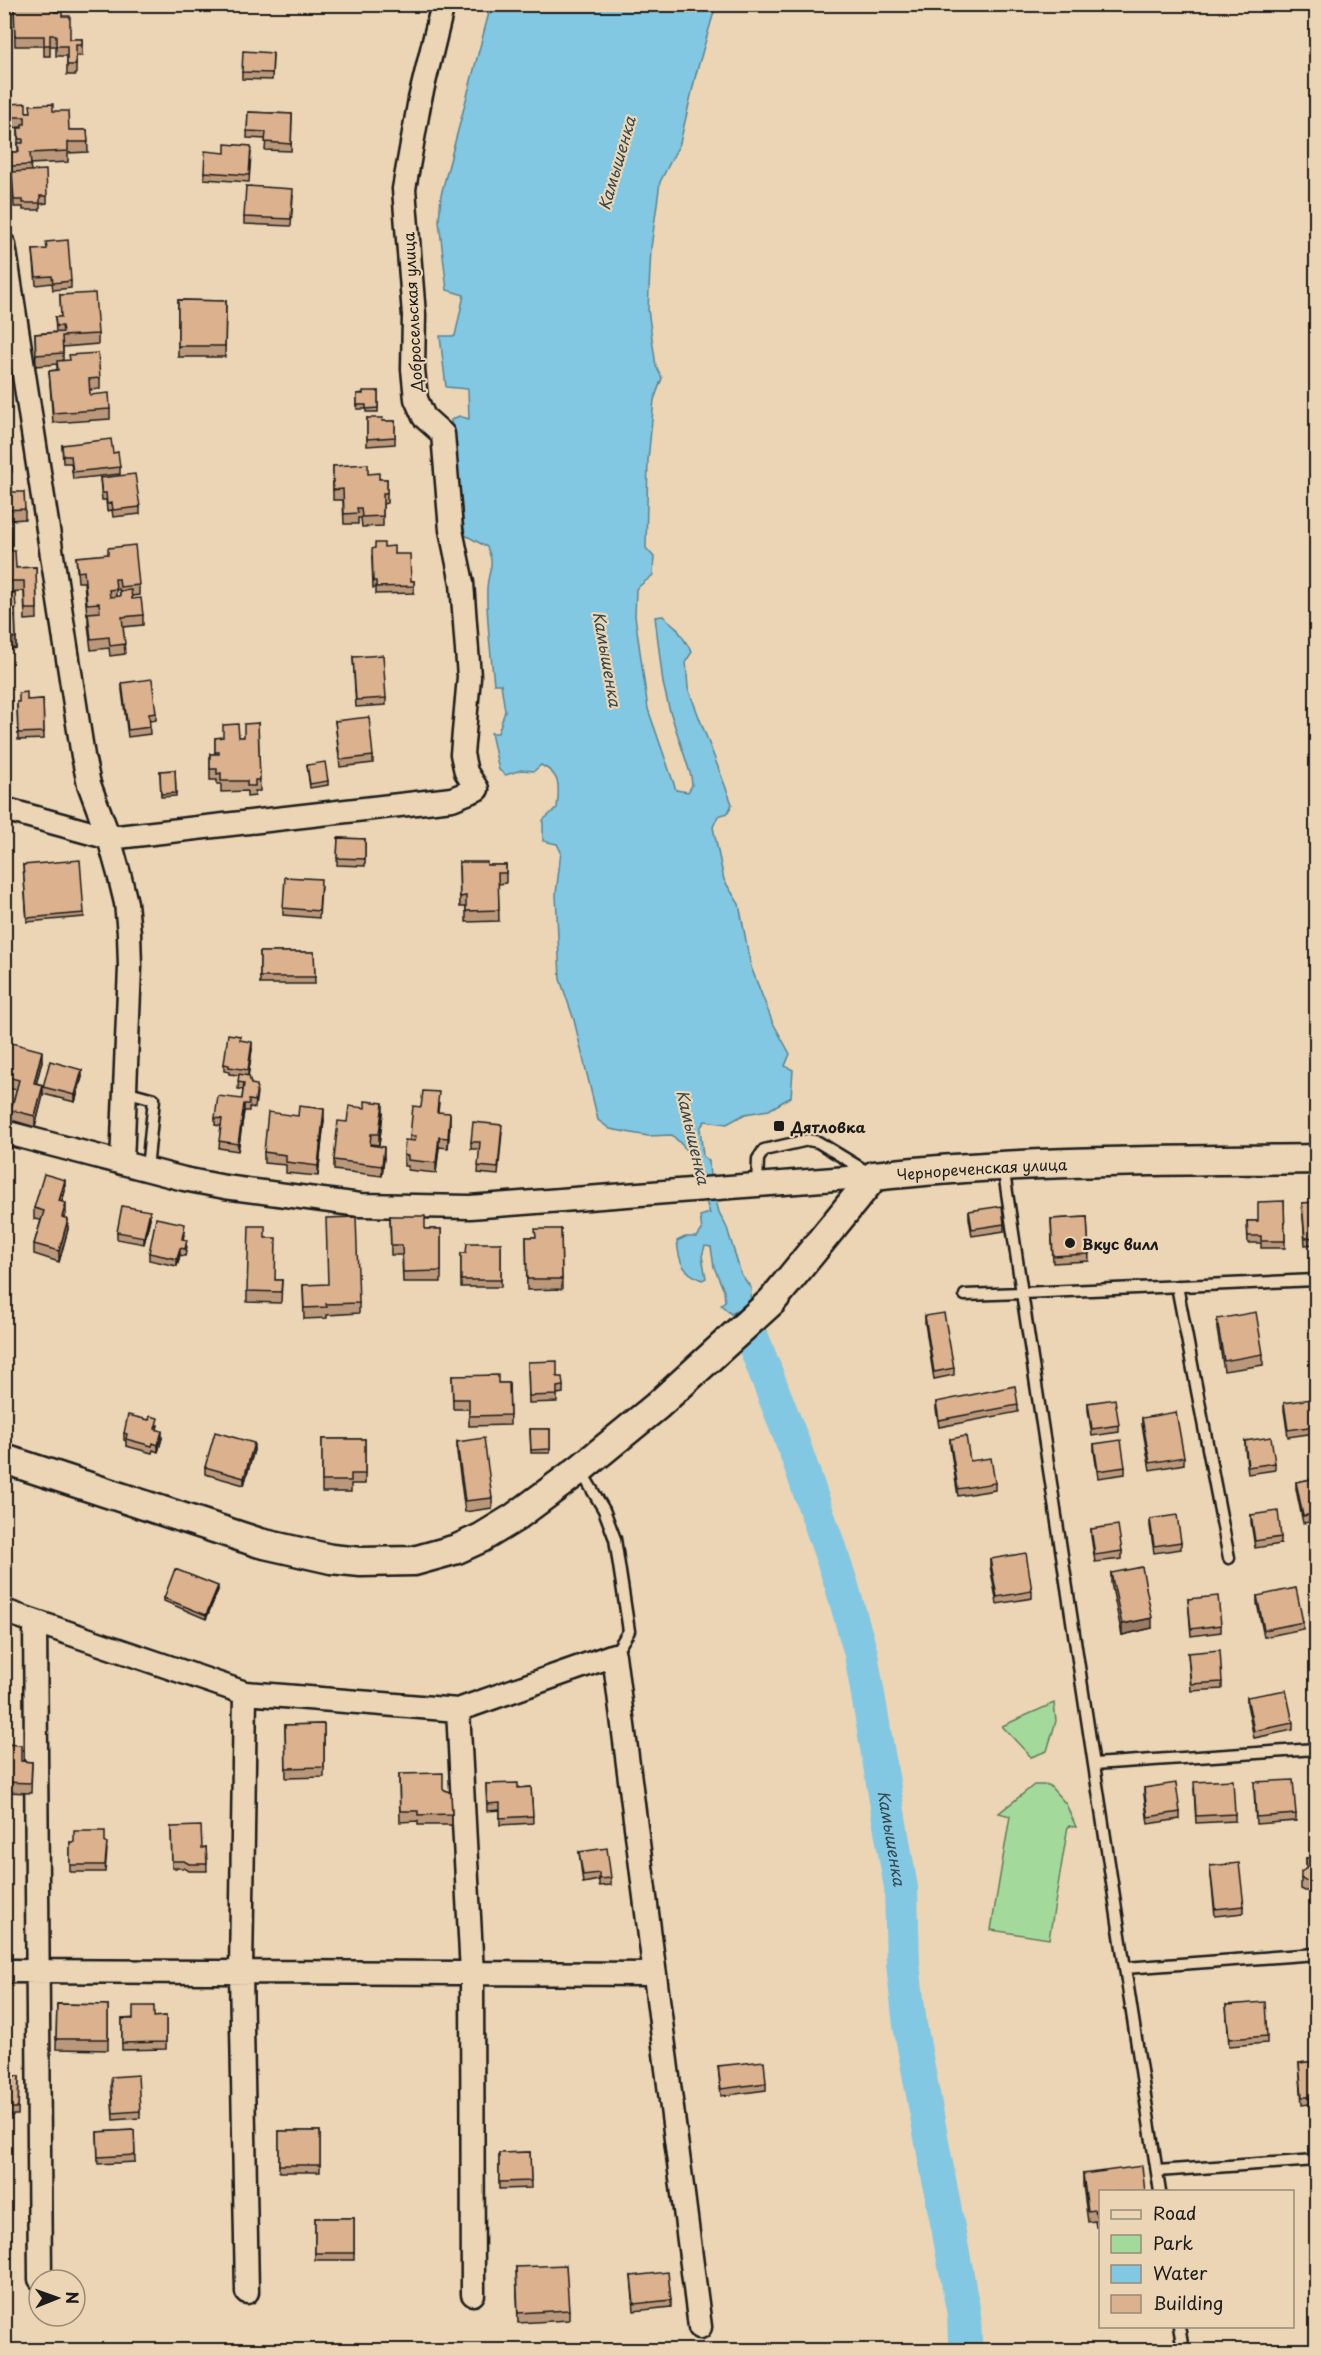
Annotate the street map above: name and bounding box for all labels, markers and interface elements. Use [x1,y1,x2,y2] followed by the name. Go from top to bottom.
[591,112,641,213] water label: Камышенка
[396,231,428,393] street label: Добросельская улица
[588,609,628,710] water label: Камышенка
[671,1087,717,1188] water label: Камышенка
[790,1115,866,1138] place label: Дятловка
[772,1119,786,1133] marker: Дятловка
[896,1152,1068,1185] street label: Чернореченская улица
[1082,1232,1159,1255] place label: Вкус вилл
[1063,1236,1077,1250] marker: Вкус вилл
[873,1789,913,1889] water label: Камышенка
[1099,2190,1294,2328] legend
[1153,2199,1197,2226] text: Road
[1153,2229,1193,2256] text: Park
[1153,2259,1208,2286] text: Water
[27,2268,87,2328] north arrow
[1153,2289,1223,2316] text: Building
[61,2291,85,2304] text: N

